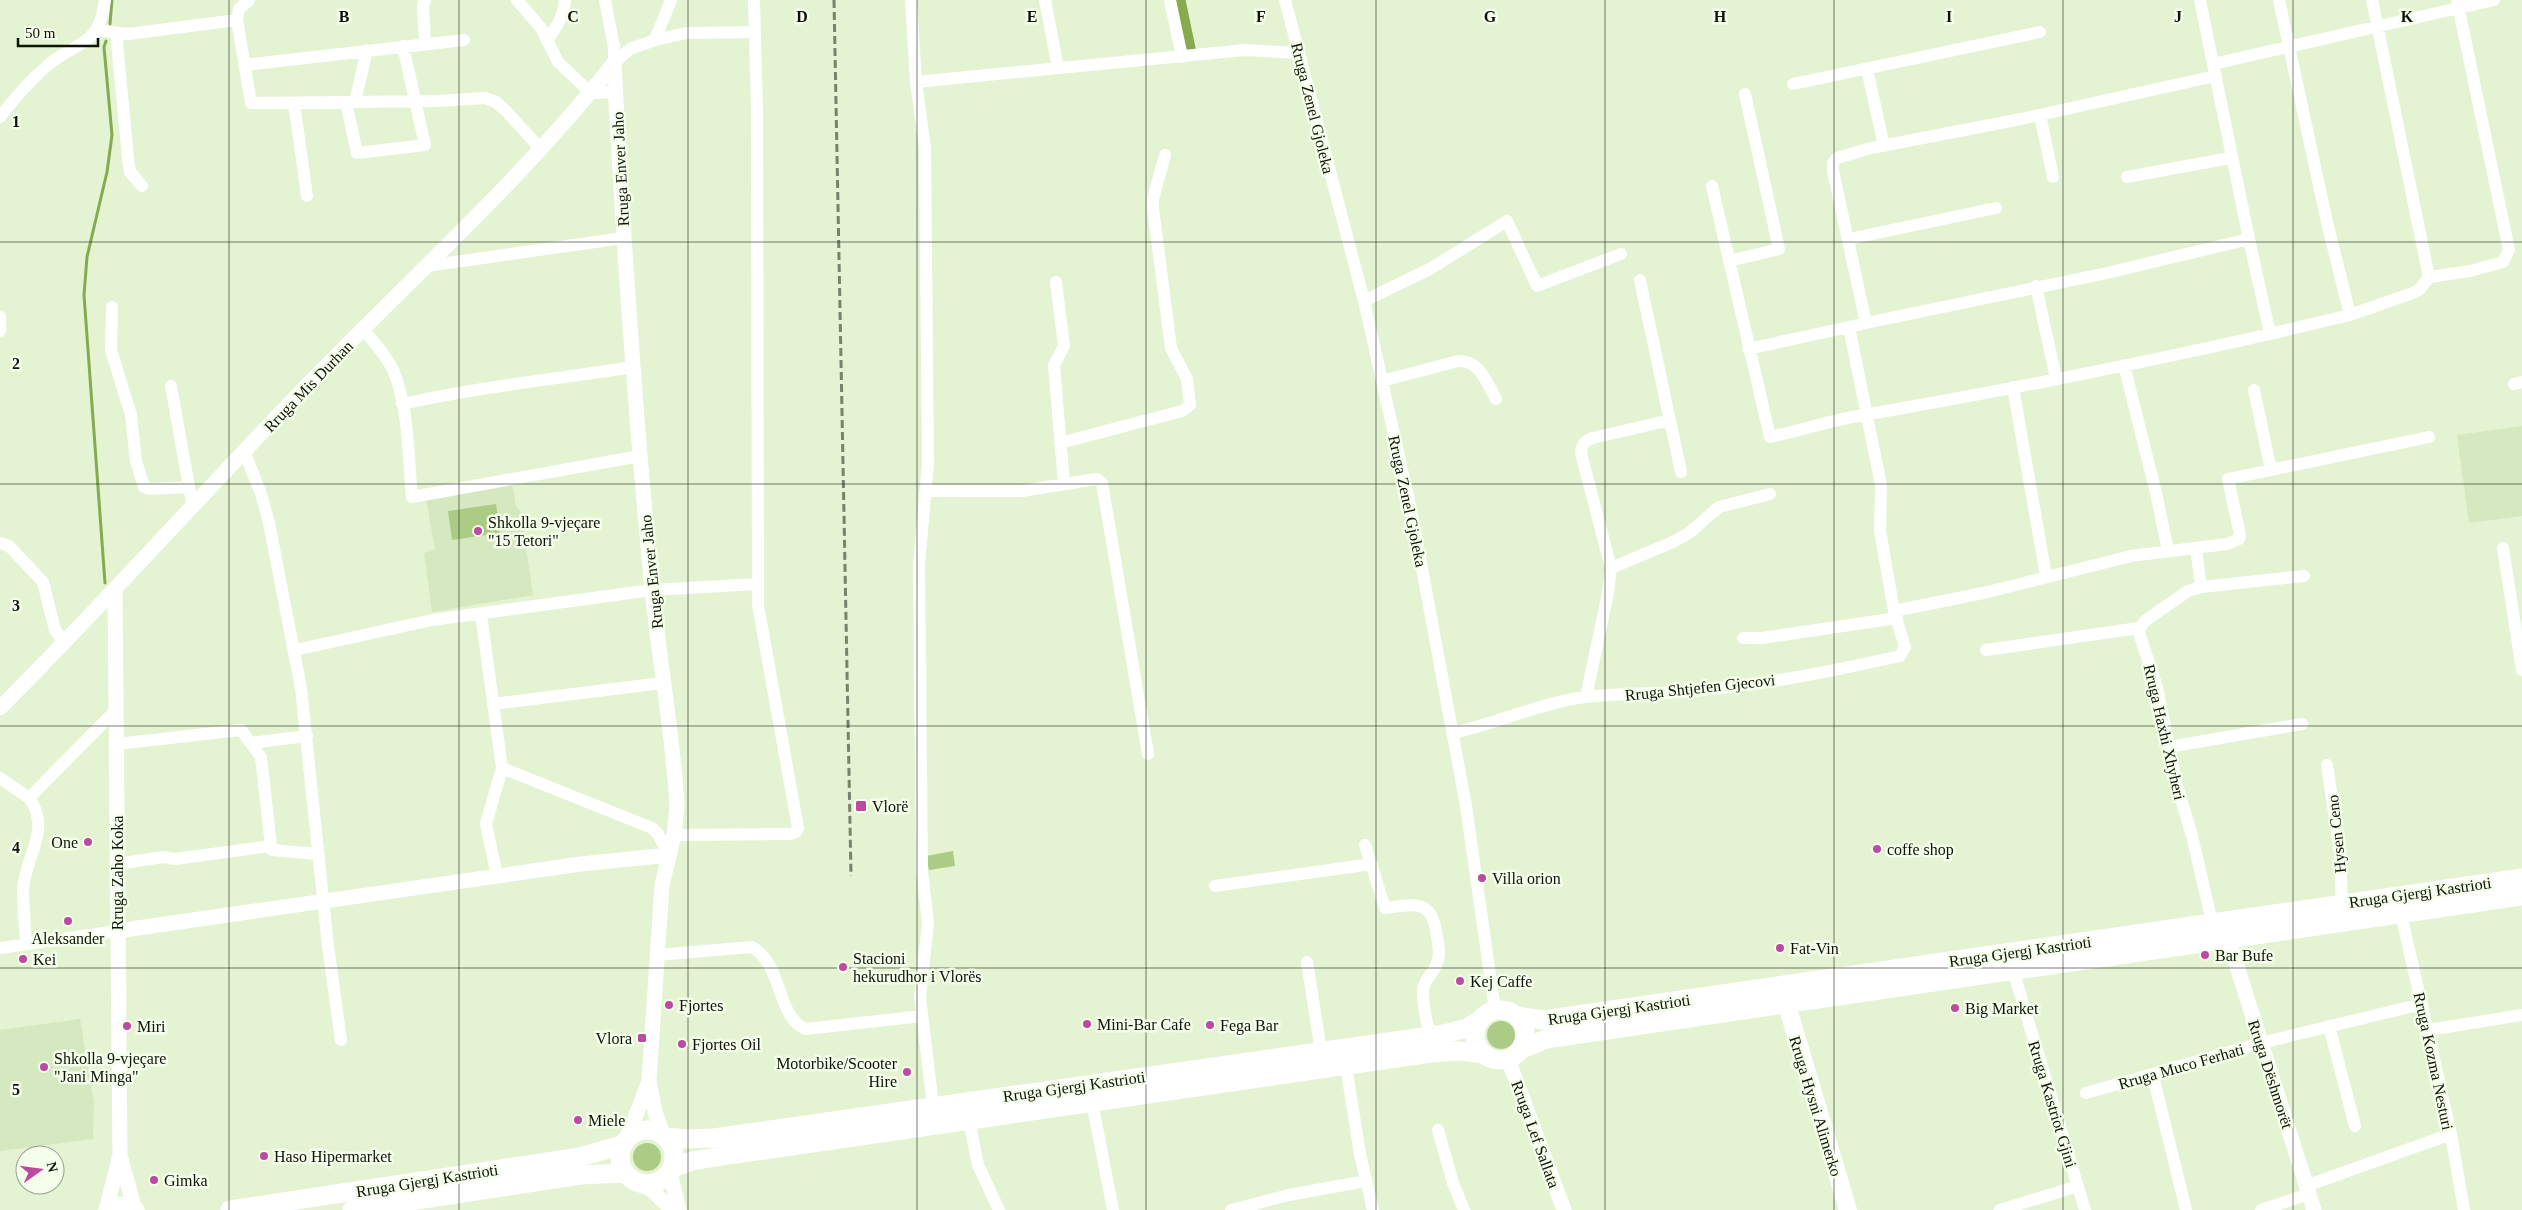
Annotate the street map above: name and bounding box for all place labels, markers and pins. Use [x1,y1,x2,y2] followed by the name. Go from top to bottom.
[488,514,600,549] place label: Shkolla 9-vjeçare "15 Tetori"
[472,525,484,537] marker: Shkolla 9-vjeçare "15 Tetori"
[872,798,908,815] place label: Vlorë
[854,799,868,813] marker: Vlorë
[51,834,78,851] place label: One
[82,836,94,848] marker: One
[1887,841,1954,859] place label: coffe shop
[1871,843,1883,855] marker: coffe shop
[1492,870,1561,887] place label: Villa orion
[1476,872,1488,884] marker: Villa orion
[62,915,74,927] marker: Aleksander
[32,930,105,947] place label: Aleksander
[1790,940,1839,957] place label: Fat-Vin
[1774,942,1786,954] marker: Fat-Vin
[2215,947,2273,964] place label: Bar Bufe
[2199,949,2211,961] marker: Bar Bufe
[853,950,982,985] place label: Stacioni hekurudhor i Vlorës
[33,951,57,968] place label: Kei
[17,953,29,965] marker: Kei
[837,961,849,973] marker: Stacioni hekurudhor i Vlorës
[1470,973,1532,991] place label: Kej Caffe
[1454,975,1466,987] marker: Kej Caffe
[679,997,723,1015] place label: Fjortes
[663,999,675,1011] marker: Fjortes
[1965,1000,2039,1018] place label: Big Market
[1949,1002,1961,1014] marker: Big Market
[1097,1016,1191,1033] place label: Mini-Bar Cafe
[1220,1017,1279,1035] place label: Fega Bar
[137,1018,166,1035] place label: Miri
[1081,1018,1093,1030] marker: Mini-Bar Cafe
[1204,1019,1216,1031] marker: Fega Bar
[121,1020,133,1032] marker: Miri
[596,1030,632,1047] place label: Vlora
[636,1032,648,1044] marker: Vlora
[692,1036,761,1054] place label: Fjortes Oil
[676,1038,688,1050] marker: Fjortes Oil
[54,1050,166,1086] place label: Shkolla 9-vjeçare "Jani Minga"
[776,1055,898,1090] place label: Motorbike/Scooter Hire
[38,1061,50,1073] marker: Shkolla 9-vjeçare "Jani Minga"
[901,1066,913,1078] marker: Motorbike/Scooter Hire
[588,1112,625,1129] place label: Miele
[572,1114,584,1126] marker: Miele
[274,1148,392,1166] place label: Haso Hipermarket
[258,1150,270,1162] marker: Haso Hipermarket
[164,1172,208,1189] place label: Gimka
[148,1174,160,1186] marker: Gimka

